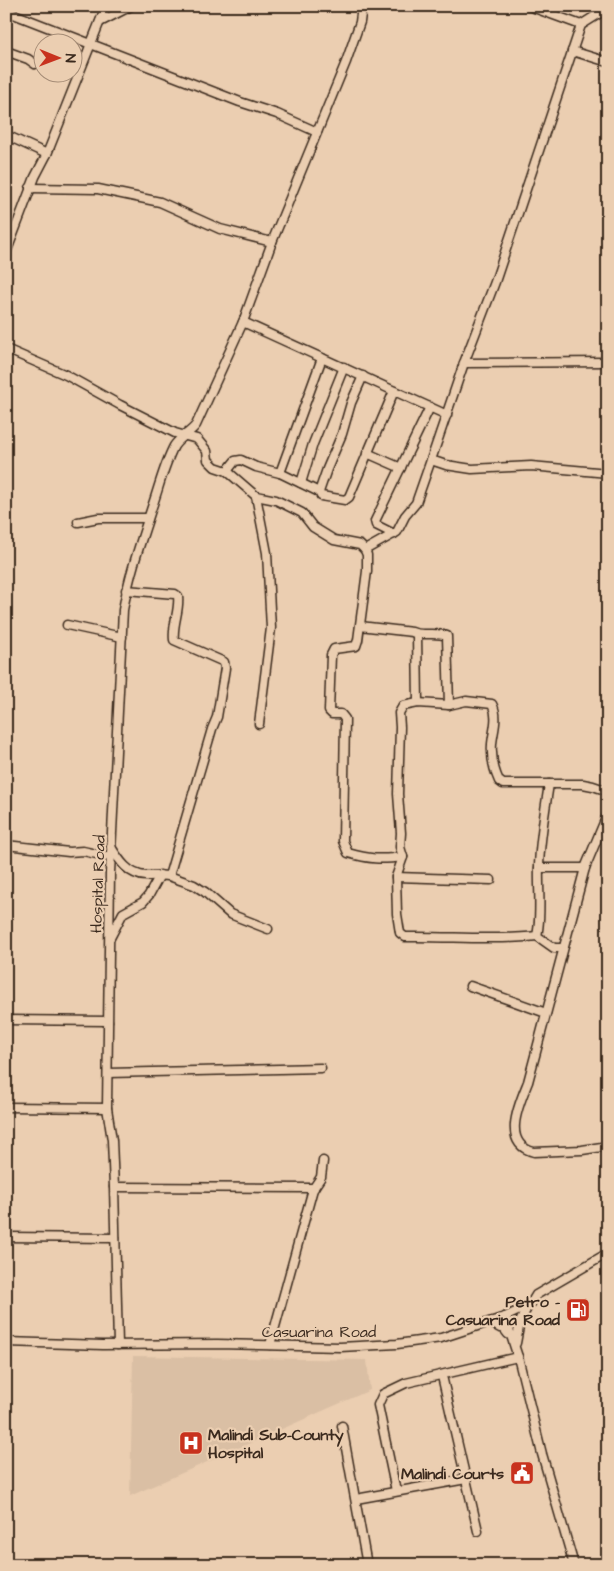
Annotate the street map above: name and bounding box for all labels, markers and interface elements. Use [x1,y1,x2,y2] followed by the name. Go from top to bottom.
[32,32,82,82] north arrow
[60,54,80,63] text: N
[85,835,111,934] street label: Hospital Road
[446,1291,561,1331] place label: Petro - Casuarina Road
[565,1297,591,1323] fuel station icon: Petro - Casuarina Road
[262,1321,376,1343] street label: Casuarina Road
[208,1424,344,1464] place label: Malindi Sub-County Hospital
[178,1430,204,1456] hospital icon: Malindi Sub-County Hospital
[509,1460,535,1486] public building icon: Malindi Courts
[401,1463,504,1485] place label: Malindi Courts

